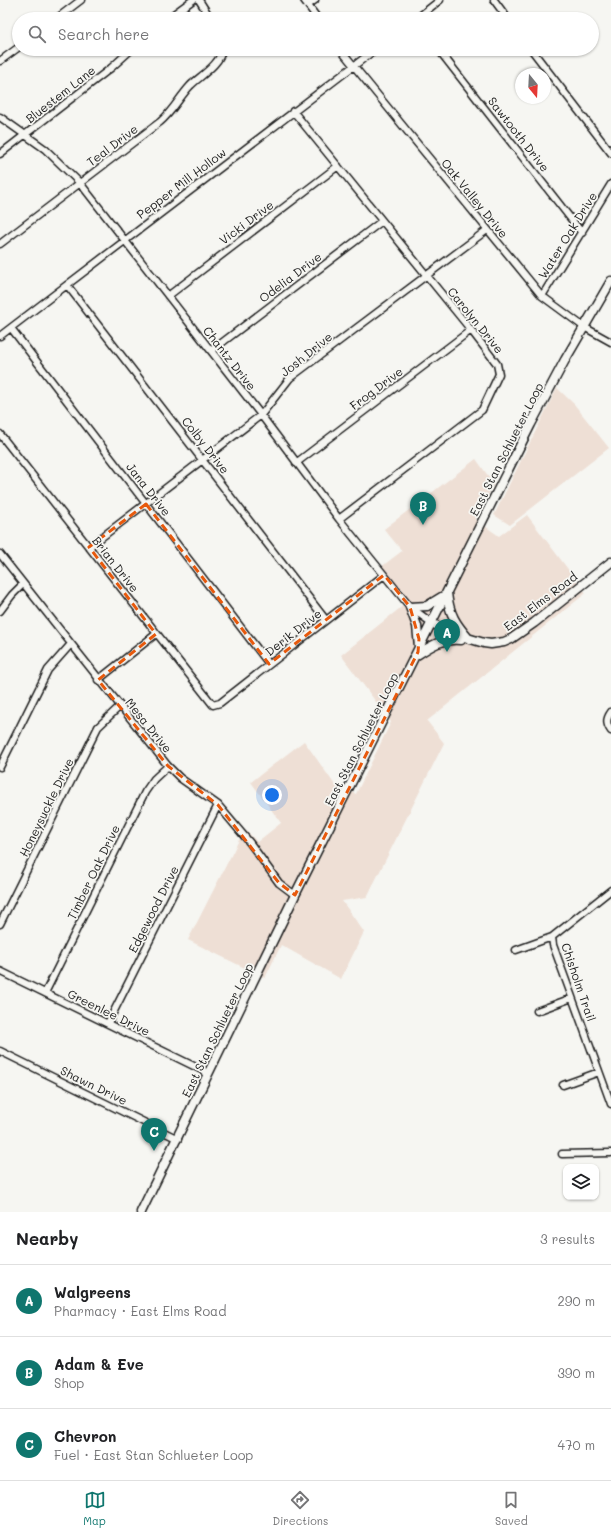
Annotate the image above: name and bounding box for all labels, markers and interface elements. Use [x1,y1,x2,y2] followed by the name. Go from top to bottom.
[12,12,599,56] search box
[26,23,48,45] icon: search
[58,24,149,44] text: Search here
[22,62,98,126] street label: Bluestem Lane
[515,68,551,104] north arrow
[485,93,553,175] street label: Sawtooth Drive
[83,121,141,169] street label: Teal Drive
[133,144,229,222] street label: Pepper Mill Hollow
[438,155,512,241] street label: Oak Valley Drive
[534,189,600,281] street label: Water Oak Drive
[216,196,276,248] street label: Vicki Drive
[256,248,324,306] street label: Odelia Drive
[444,284,508,356] street label: Carolyn Drive
[200,323,260,393] street label: Chantz Drive
[277,328,335,380] street label: Josh Drive
[346,363,406,413] street label: Frog Drive
[465,380,547,518] street label: East Stan Schlueter Loop
[179,413,233,477] street label: Colby Drive
[123,459,175,519] street label: Jana Drive
[410,492,436,525] pin: B
[89,533,143,595] street label: Brian Drive
[500,568,580,634] street label: East Elms Road
[262,605,324,659] street label: Derik Drive
[434,619,460,652] pin: A
[320,670,402,808] street label: East Stan Schlueter Loop
[122,694,176,756] street label: Mesa Drive
[15,755,77,859] street label: Honeysuckle Drive
[262,785,282,805] your location
[63,822,123,922] street label: Timber Oak Drive
[124,863,182,955] street label: Edgewood Drive
[558,941,600,1023] street label: Chisholm Trail
[177,960,257,1100] street label: East Stan Schlueter Loop
[65,985,153,1039] street label: Greenlee Drive
[58,1062,130,1108] street label: Shawn Drive
[141,1118,167,1151] pin: C
[563,1164,599,1200] map controls
[563,1164,599,1200] button: layers
[16,1227,78,1249] text: Nearby
[540,1230,595,1247] text: 3 results
[54,1282,131,1302] text: Walgreens
[24,1292,34,1309] text: A
[558,1292,595,1309] text: 290 m
[54,1302,226,1319] text: Pharmacy · East Elms Road
[54,1354,144,1374] text: Adam & Eve
[25,1364,33,1381] text: B
[557,1364,595,1381] text: 390 m
[54,1374,84,1391] text: Shop
[54,1426,116,1446] text: Chevron
[24,1436,34,1453] text: C
[558,1436,595,1453] text: 470 m
[54,1446,253,1463] text: Fuel · East Stan Schlueter Loop
[83,1489,106,1528] tab: Map
[272,1489,328,1528] tab: Directions
[495,1489,528,1528] tab: Saved

